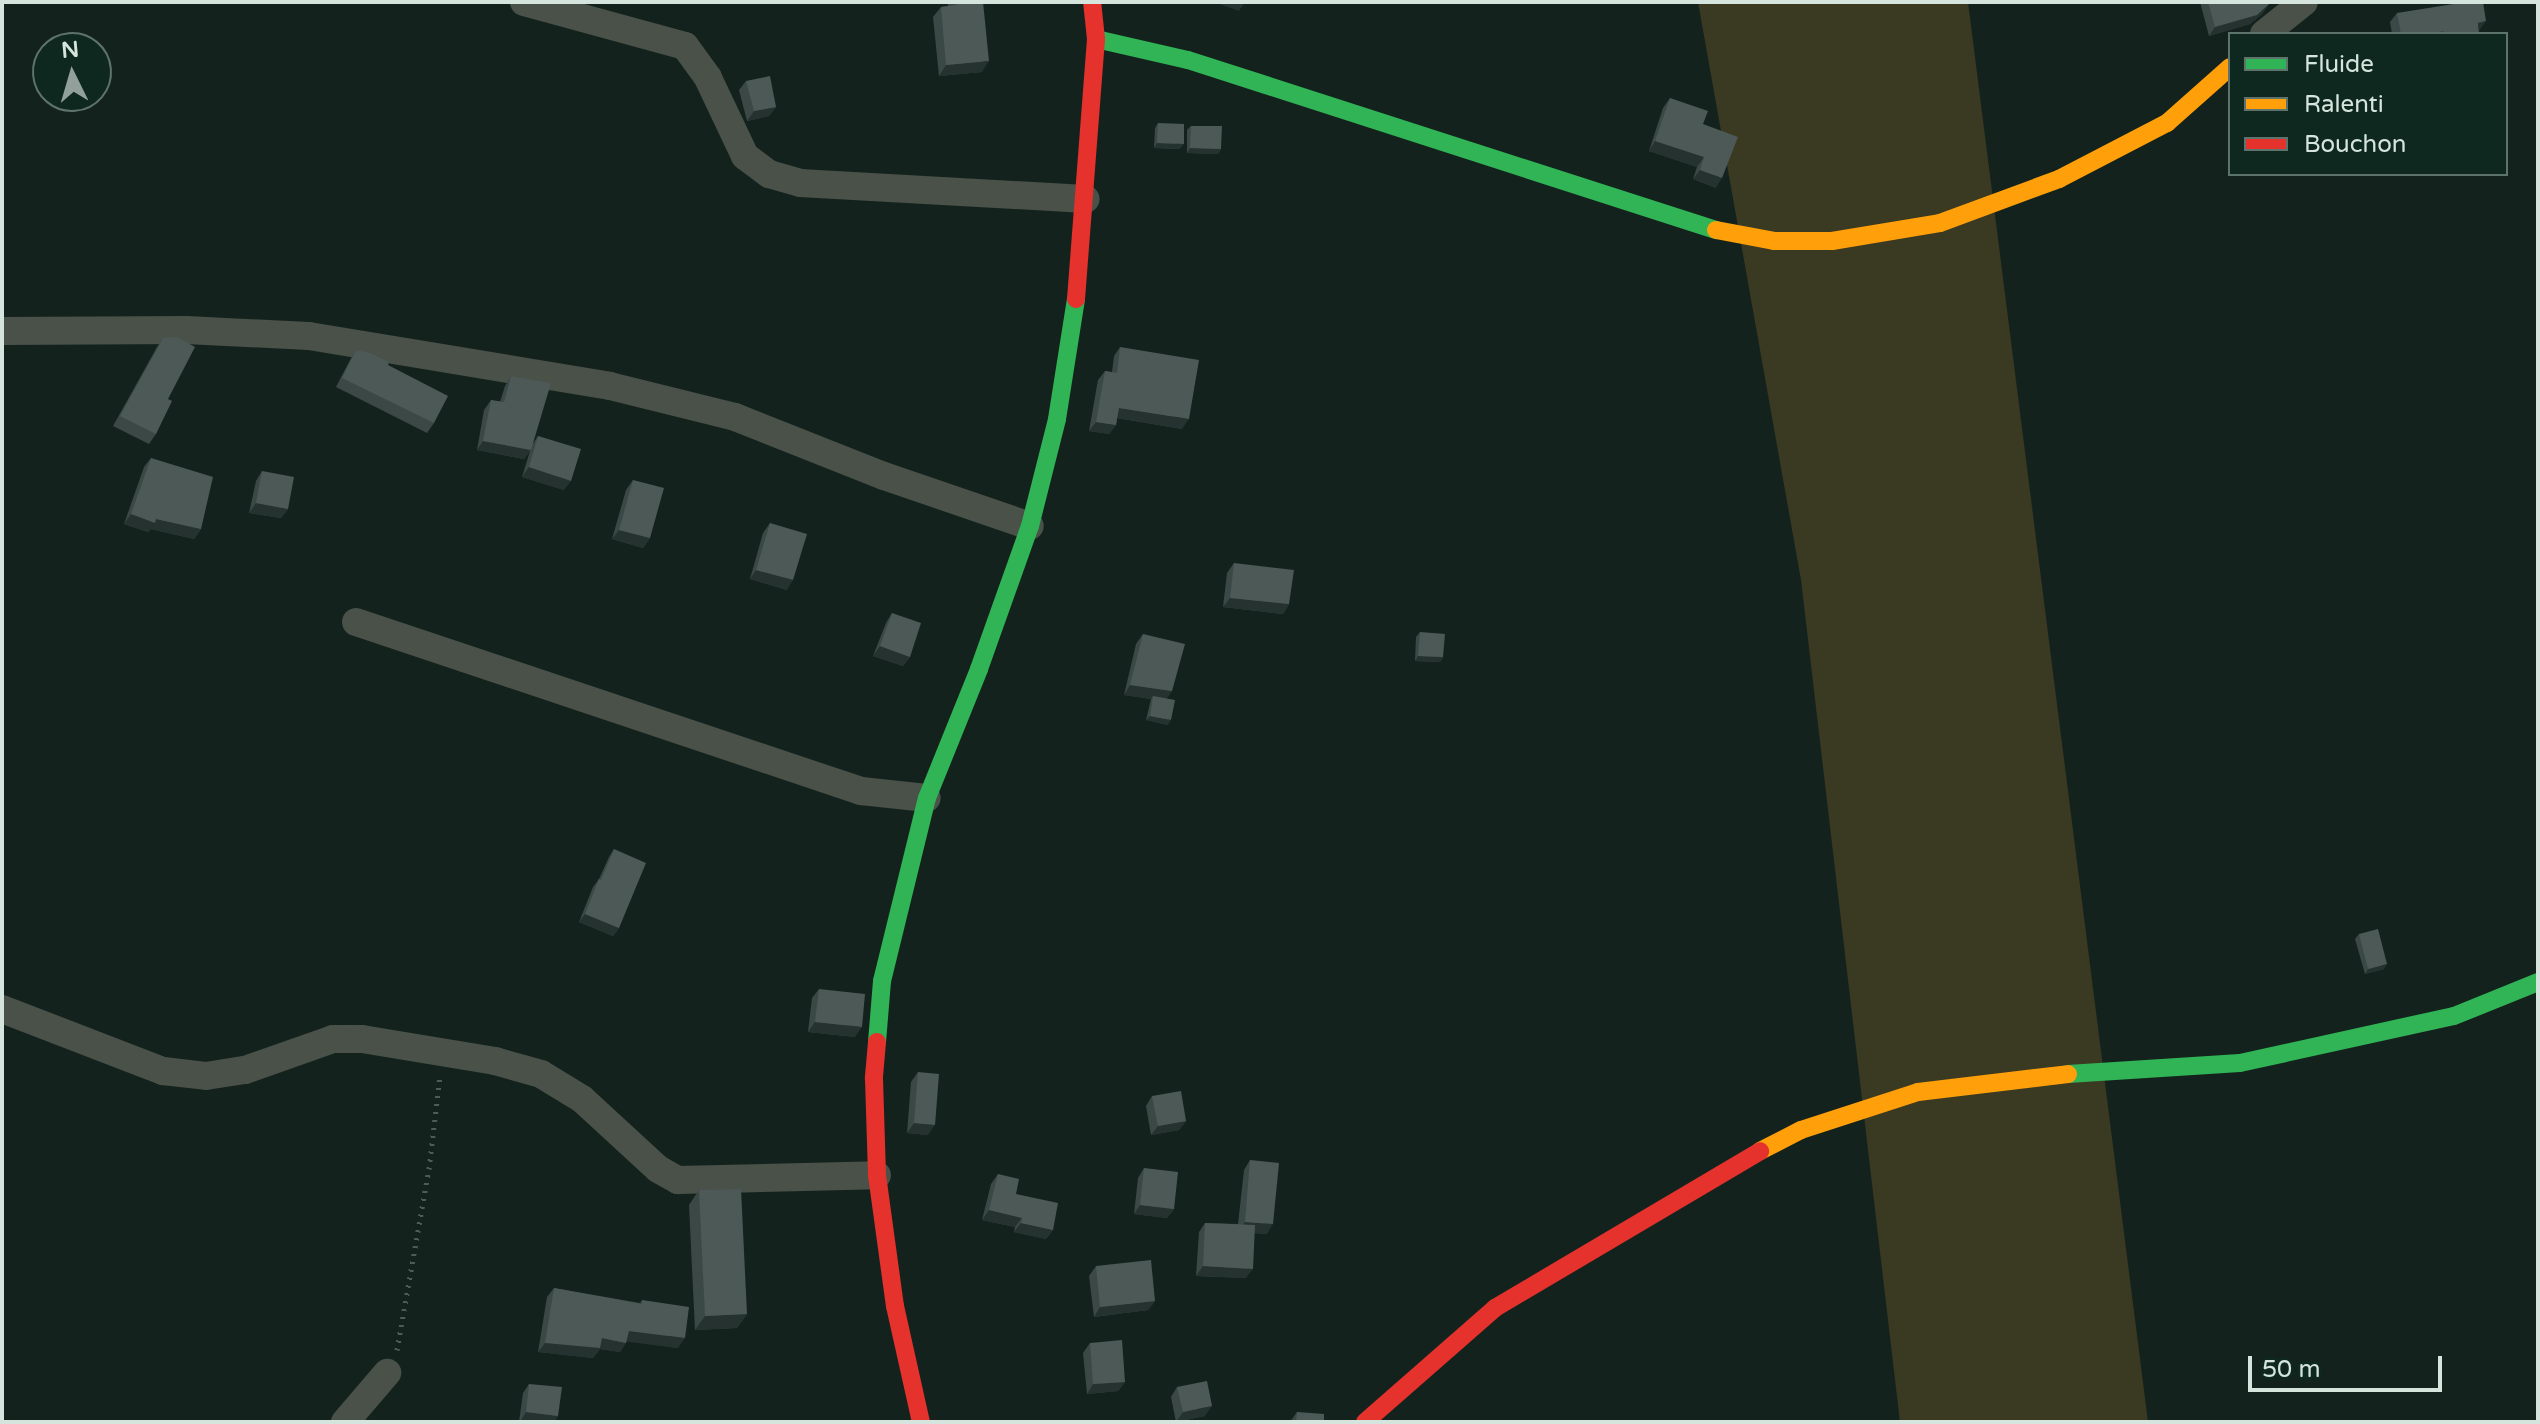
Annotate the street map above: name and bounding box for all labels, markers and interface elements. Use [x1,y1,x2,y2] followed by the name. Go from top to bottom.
[32,32,112,112] north arrow
[2228,32,2508,176] legend
[60,36,80,64] text: N
[2304,50,2374,79] text: Fluide
[2304,90,2384,119] text: Ralenti
[2304,130,2406,159] text: Bouchon
[2252,1340,2446,1390] scale bar
[2262,1355,2320,1384] text: 50 m

